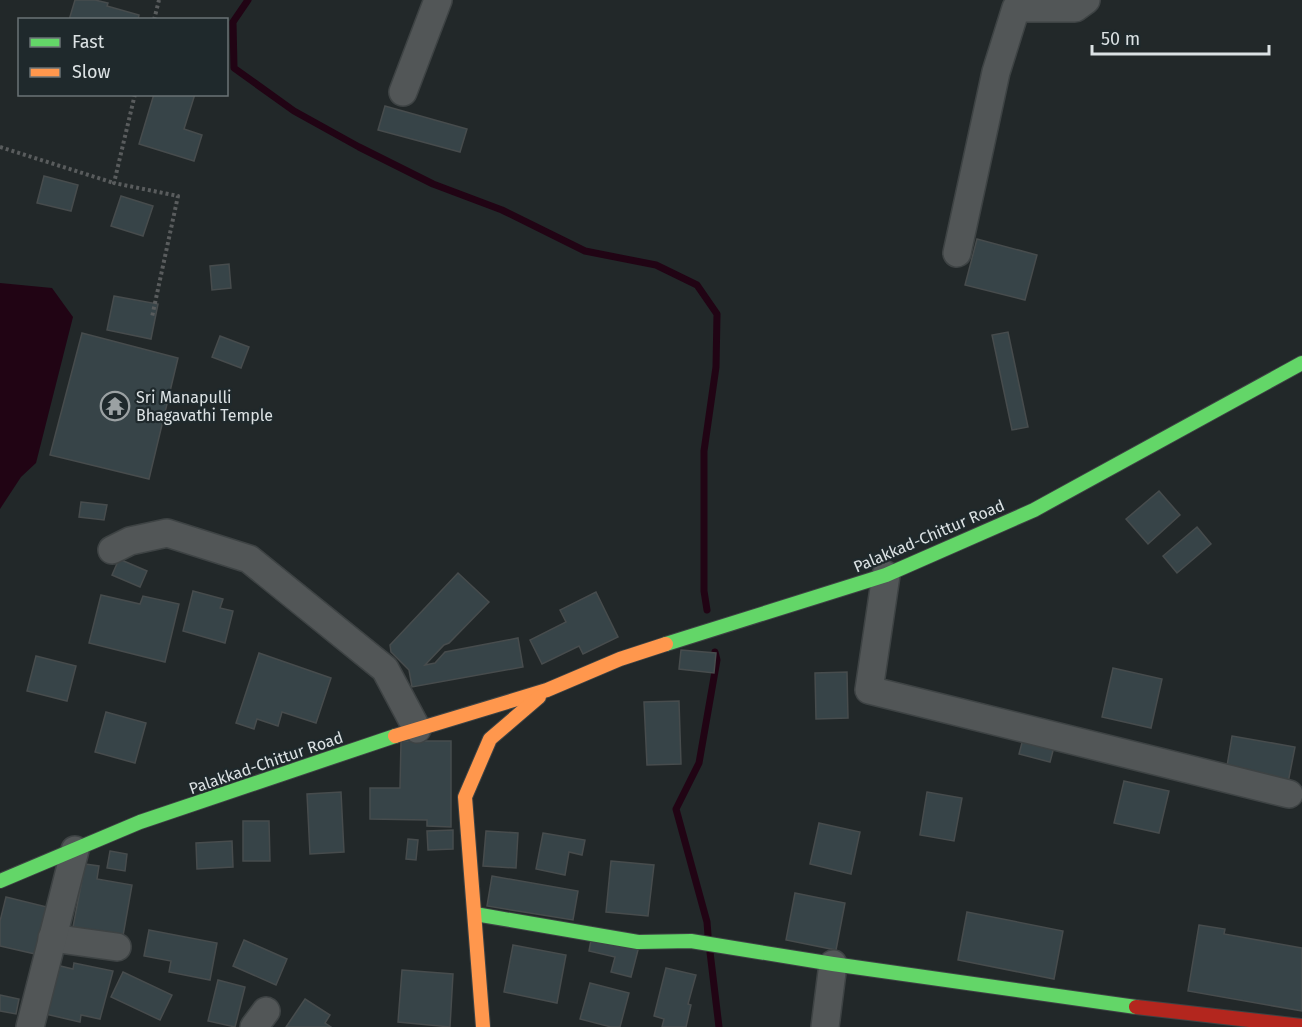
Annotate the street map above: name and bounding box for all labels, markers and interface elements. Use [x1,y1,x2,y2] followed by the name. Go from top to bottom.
[18,18,228,96] legend
[1092,18,1269,56] scale bar
[1101,28,1140,50] text: 50 m
[72,31,105,53] text: Fast
[72,61,111,83] text: Slow
[136,388,273,425] place label: Sri Manapulli Bhagavathi Temple
[99,390,131,422] temple icon: Sri Manapulli Bhagavathi Temple
[851,496,1007,576] street label: Palakkad-Chittur Road
[186,728,346,798] street label: Palakkad-Chittur Road

